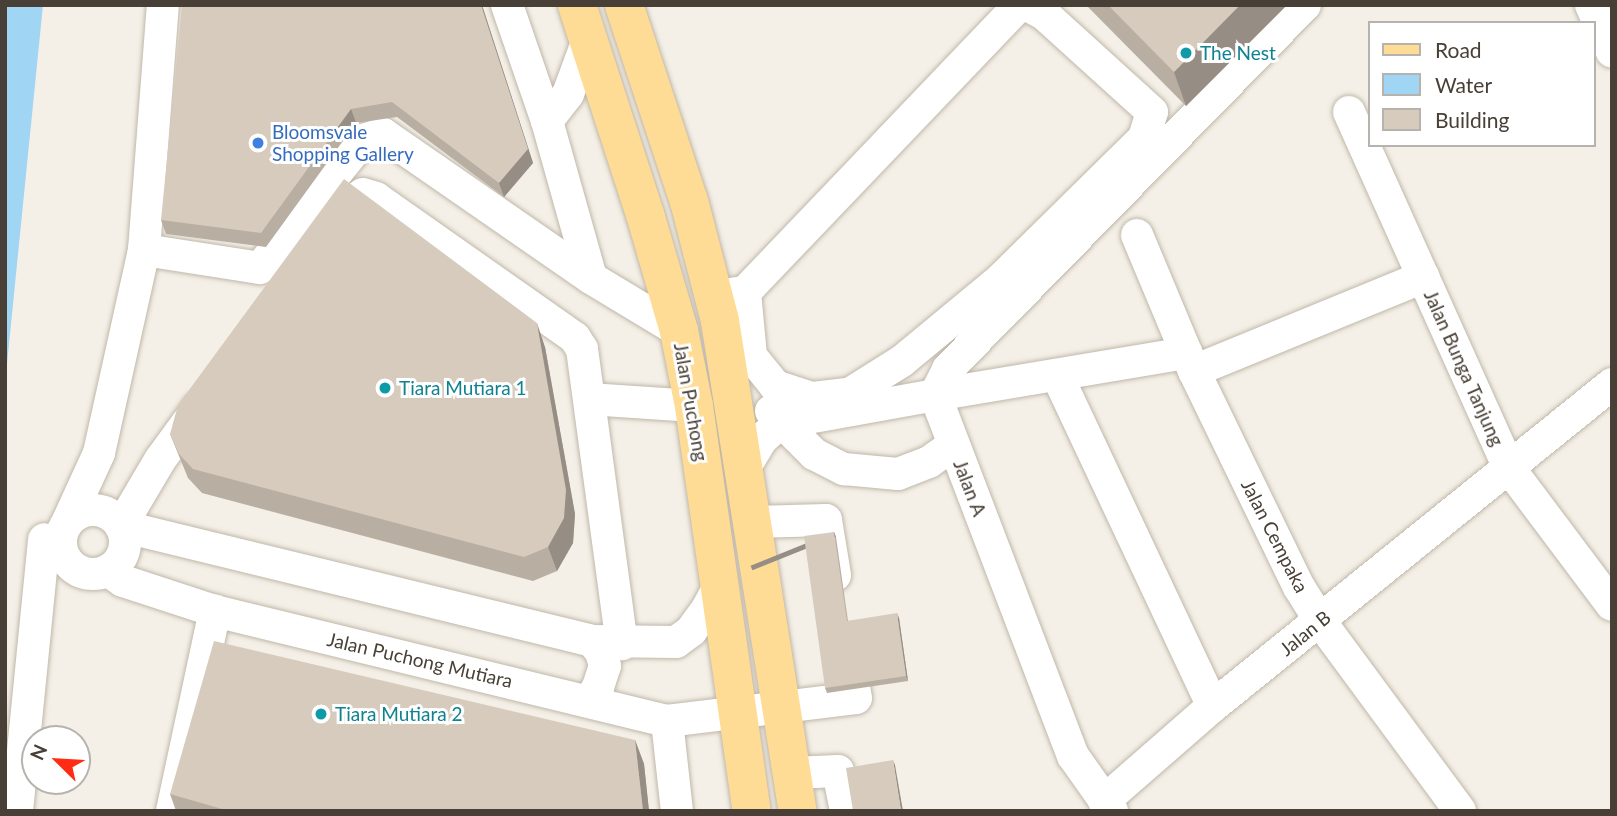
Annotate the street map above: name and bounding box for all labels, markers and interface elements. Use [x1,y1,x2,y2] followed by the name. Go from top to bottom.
[1368,21,1596,147] legend
[1435,37,1482,62] text: Road
[1200,42,1276,64] place label: The Nest
[1178,45,1194,61] marker: The Nest
[1435,72,1492,97] text: Water
[1435,107,1510,132] text: Building
[272,121,414,165] place label: Bloomsvale Shopping Gallery
[250,135,266,151] marker: Bloomsvale Shopping Gallery
[1419,286,1509,450] street label: Jalan Bunga Tanjung
[669,341,713,463] street label: Jalan Puchong
[399,377,527,399] place label: Tiara Mutiara 1
[377,380,393,396] marker: Tiara Mutiara 1
[949,456,991,520] street label: Jalan A
[1237,476,1313,596] street label: Jalan Cempaka
[1275,606,1335,660] street label: Jalan B
[325,628,515,692] street label: Jalan Puchong Mutiara
[335,703,463,725] place label: Tiara Mutiara 2
[313,706,329,722] marker: Tiara Mutiara 2
[21,725,91,795] north arrow
[25,741,52,763] text: N

